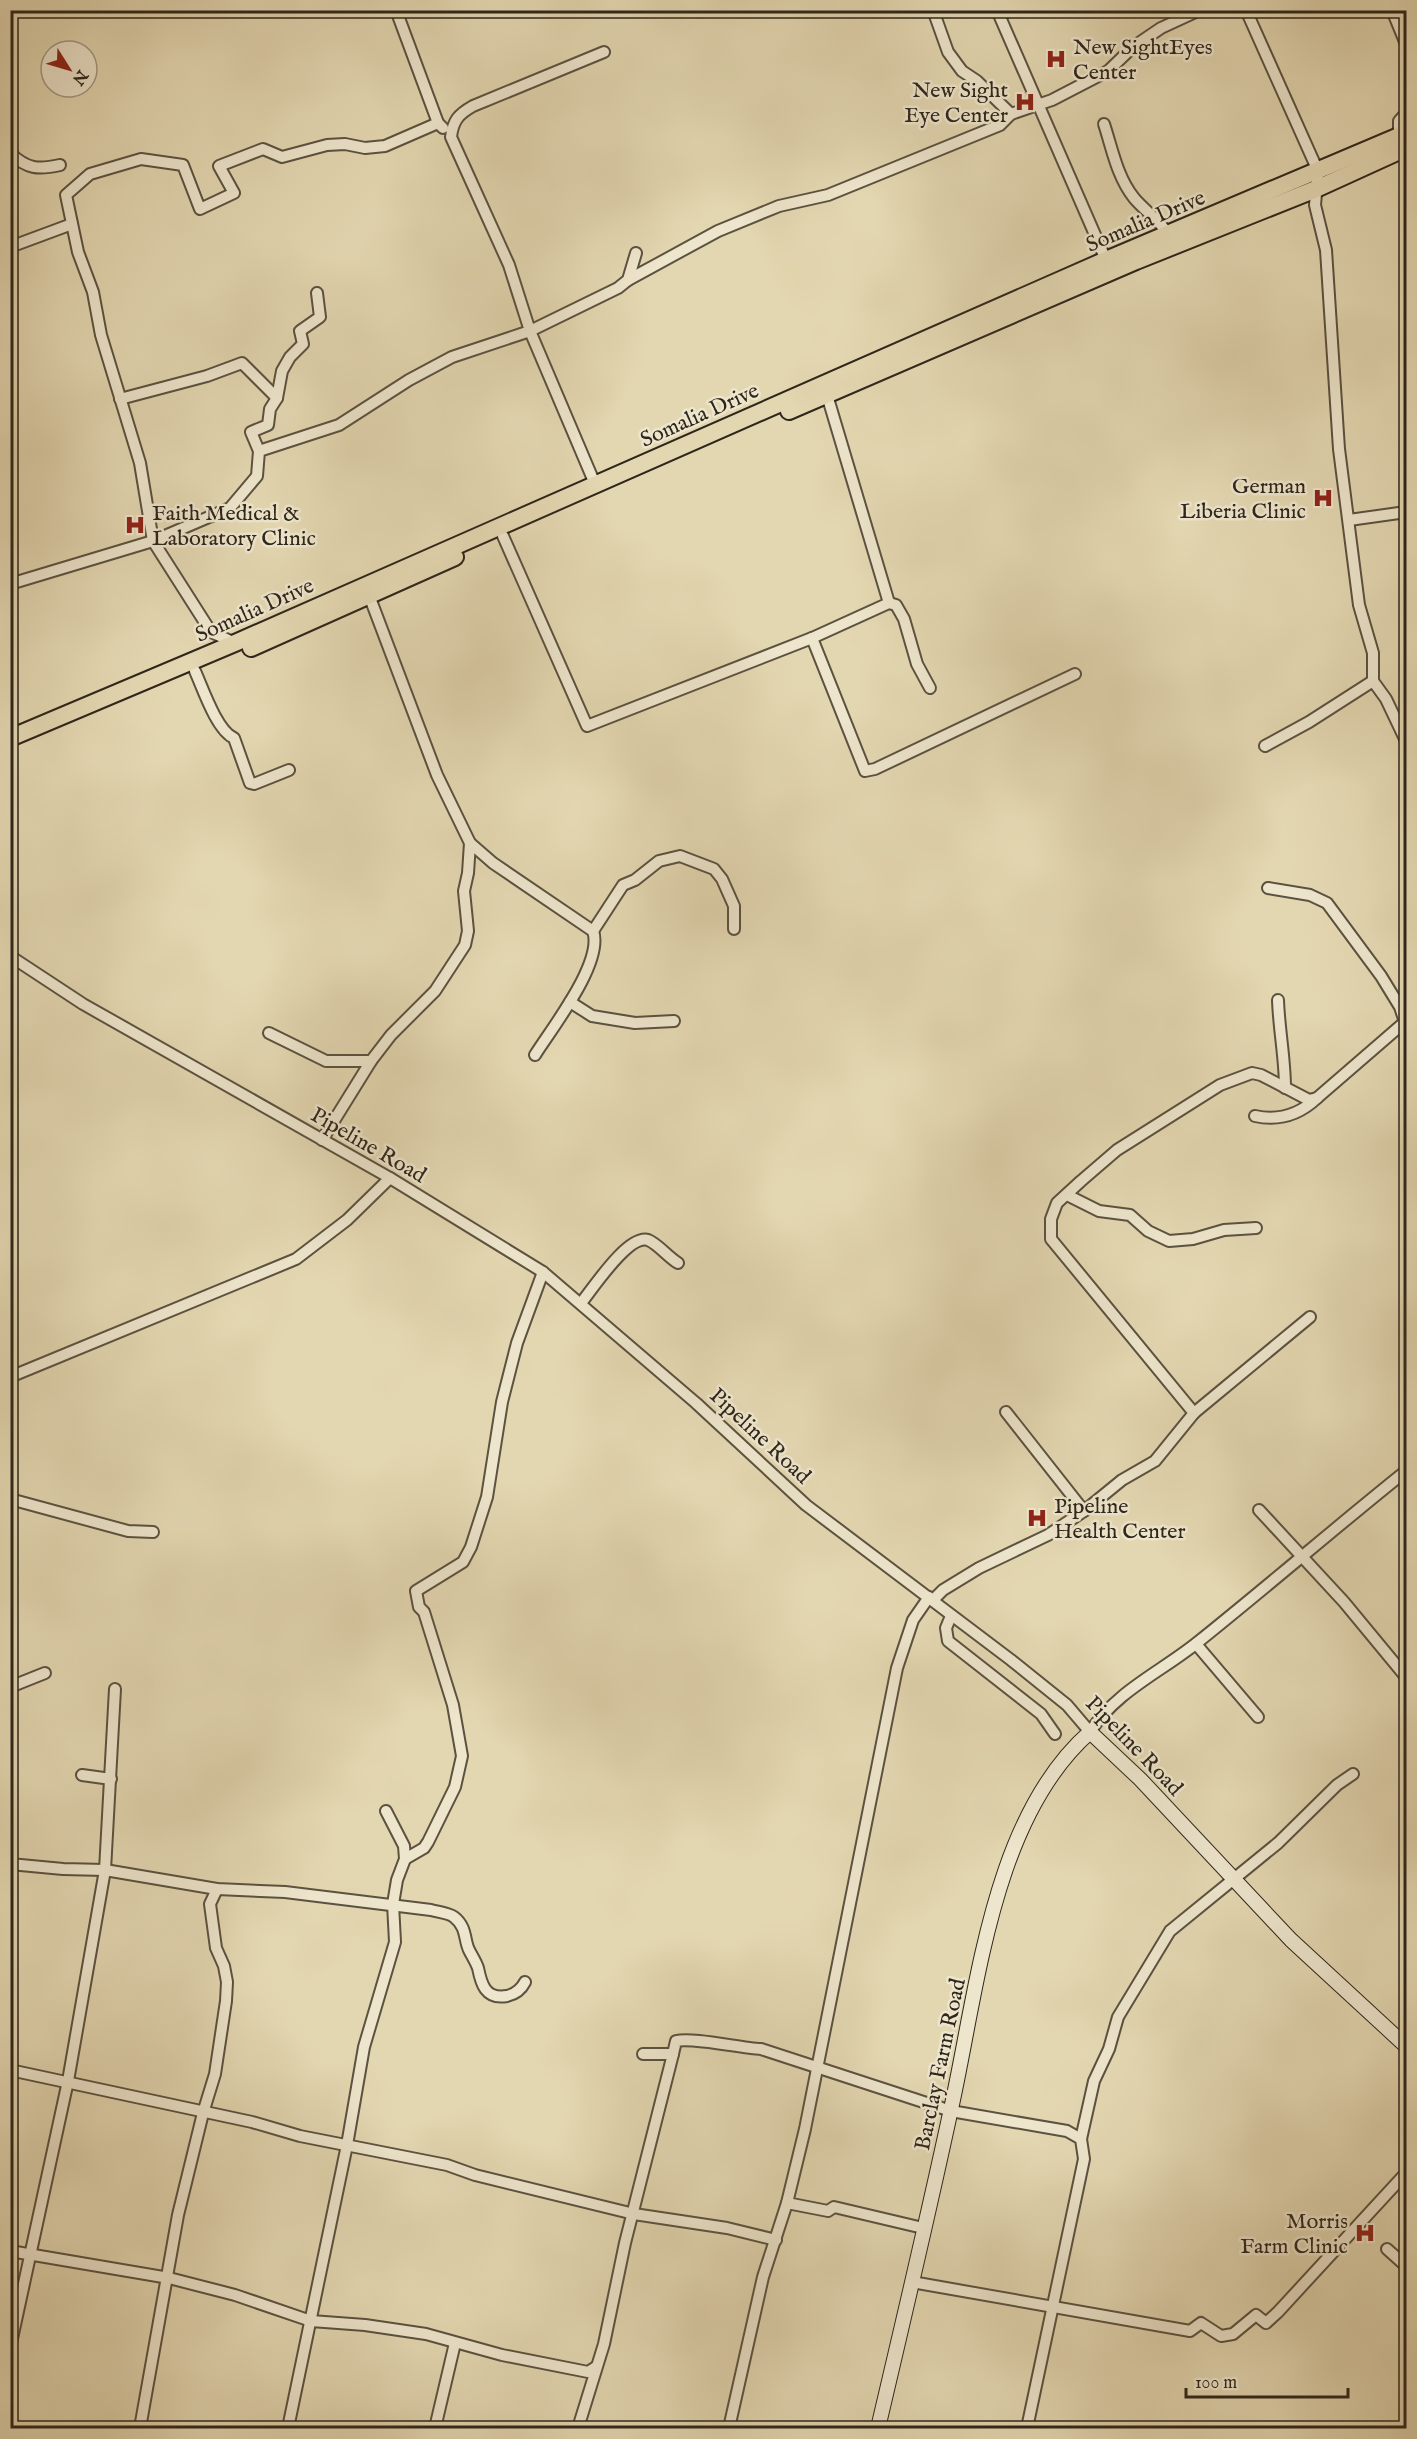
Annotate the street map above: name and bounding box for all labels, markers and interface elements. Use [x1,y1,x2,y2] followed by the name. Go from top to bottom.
[1073,34,1212,87] place label: New SightEyes Center
[39,39,99,99] north arrow
[1044,47,1068,71] hospital icon: New SightEyes Center
[67,64,92,88] text: N
[904,77,1008,130] place label: New Sight Eye Center
[1013,90,1037,114] hospital icon: New Sight Eye Center
[1082,184,1210,260] street label: Somalia Drive
[636,377,764,454] street label: Somalia Drive
[1180,473,1306,526] place label: German Liberia Clinic
[1311,486,1335,510] hospital icon: German Liberia Clinic
[152,500,316,553] place label: Faith Medical & Laboratory Clinic
[123,513,147,537] hospital icon: Faith Medical & Laboratory Clinic
[191,572,319,649] street label: Somalia Drive
[305,1101,431,1190] street label: Pipeline Road
[703,1382,816,1491] street label: Pipeline Road
[1054,1493,1186,1546] place label: Pipeline Health Center
[1025,1506,1049,1530] hospital icon: Pipeline Health Center
[1079,1690,1189,1803] street label: Pipeline Road
[909,1976,973,2153] street label: Barclay Farm Road
[1240,2208,1348,2261] place label: Morris Farm Clinic
[1353,2221,1377,2245] hospital icon: Morris Farm Clinic
[1186,2361,1348,2399] scale bar
[1195,2372,1237,2395] text: 100 m

